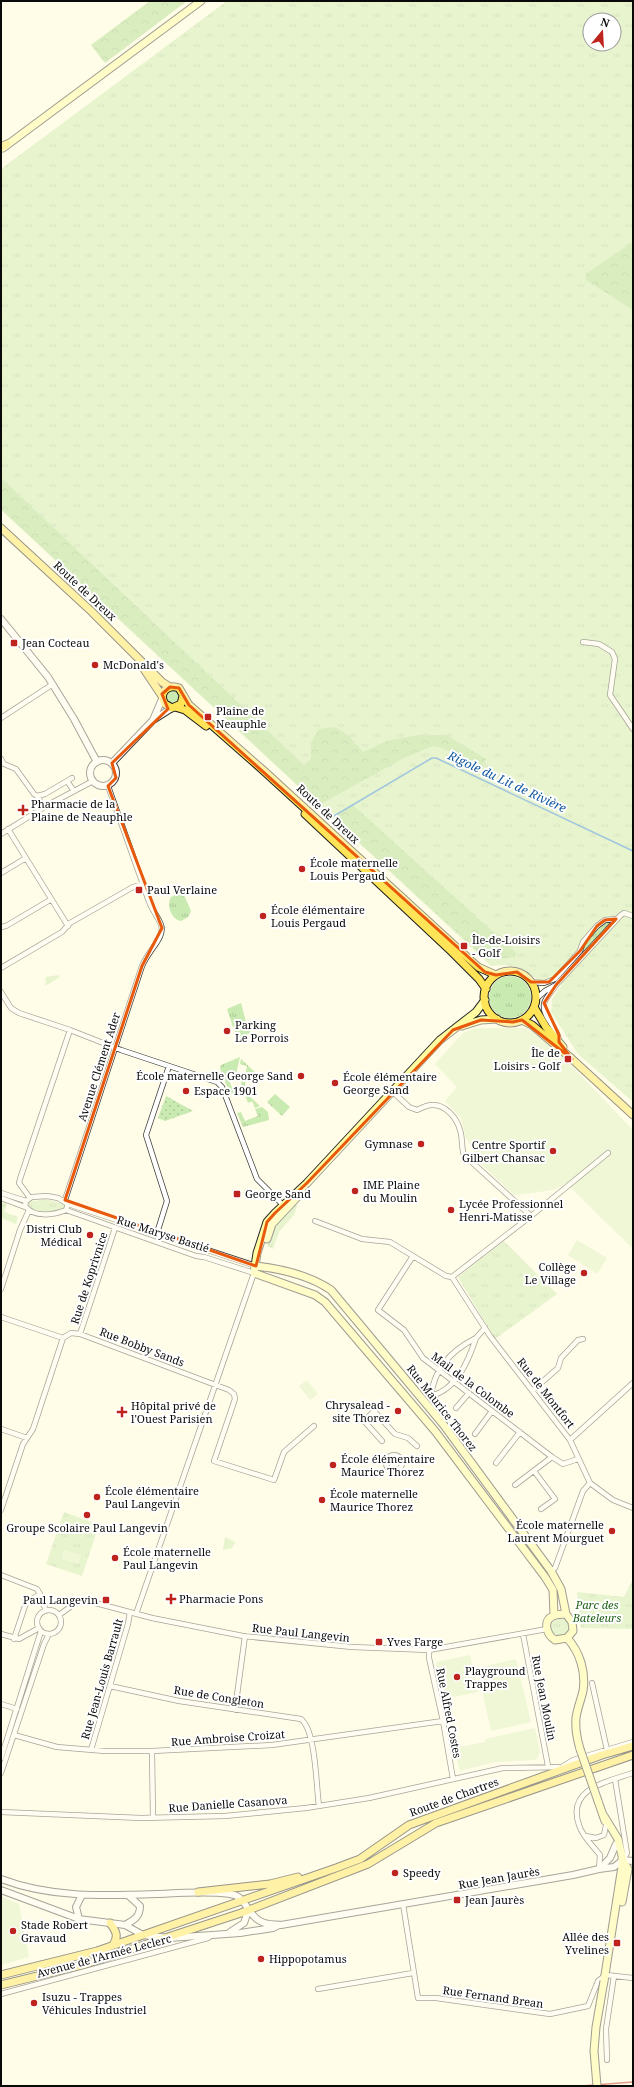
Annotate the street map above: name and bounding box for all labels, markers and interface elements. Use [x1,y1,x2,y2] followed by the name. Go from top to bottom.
[582,12,622,52] north arrow
[599,14,612,31] text: N
[51,558,121,624] street label: Route de Dreux
[21,635,89,650] place label: Jean Cocteau
[9,638,19,648] marker: Jean Cocteau
[103,657,164,672] place label: McDonald's
[90,660,100,670] marker: McDonald's
[216,703,267,731] place label: Plaine de Neauphle
[203,712,213,722] marker: Plaine de Neauphle
[444,746,569,816] water label: Rigole du Lit de Rivière
[294,781,364,847] street label: Route de Dreux
[31,796,133,824] place label: Pharmacie de la Plaine de Neauphle
[18,805,28,815] marker: Pharmacie de la Plaine de Neauphle
[310,855,398,883] place label: École maternelle Louis Pergaud
[297,864,307,874] marker: École maternelle Louis Pergaud
[147,882,217,897] place label: Paul Verlaine
[134,885,144,895] marker: Paul Verlaine
[271,902,365,930] place label: École élémentaire Louis Pergaud
[258,911,268,921] marker: École élémentaire Louis Pergaud
[472,932,540,960] place label: Île-de-Loisirs - Golf
[459,941,469,951] marker: Île-de-Loisirs - Golf
[74,1010,123,1123] street label: Avenue Clément Ader
[235,1017,289,1045] place label: Parking Le Porrois
[222,1026,232,1036] marker: Parking Le Porrois
[494,1045,561,1073] place label: Île de Loisirs - Golf
[563,1054,573,1064] marker: Île de Loisirs - Golf
[136,1068,293,1083] place label: École maternelle George Sand
[343,1069,437,1097] place label: École élémentaire George Sand
[296,1071,306,1081] marker: École maternelle George Sand
[330,1078,340,1088] marker: École élémentaire George Sand
[194,1083,258,1098] place label: Espace 1901
[181,1086,191,1096] marker: Espace 1901
[364,1136,413,1151] place label: Gymnase
[462,1137,546,1165] place label: Centre Sportif Gilbert Chansac
[416,1139,426,1149] marker: Gymnase
[548,1146,558,1156] marker: Centre Sportif Gilbert Chansac
[363,1177,420,1205] place label: IME Plaine du Moulin
[245,1186,311,1201] place label: George Sand
[350,1186,360,1196] marker: IME Plaine du Moulin
[232,1189,242,1199] marker: George Sand
[459,1196,564,1224] place label: Lycée Professionnel Henri-Matisse
[446,1205,456,1215] marker: Lycée Professionnel Henri-Matisse
[115,1212,211,1256] street label: Rue Maryse Bastié
[26,1221,83,1249] place label: Distri Club Médical
[67,1230,111,1326] street label: Rue de Koprivnice
[85,1230,95,1240] marker: Distri Club Médical
[525,1259,576,1287] place label: Collège Le Village
[579,1268,589,1278] marker: Collège Le Village
[98,1323,187,1370] street label: Rue Bobby Sands
[429,1348,518,1421] street label: Mail de la Colombe
[514,1354,579,1431] street label: Rue de Montfort
[404,1361,481,1454] street label: Rue Maurice Thorez
[325,1397,391,1425] place label: Chrysalead - site Thorez
[131,1398,216,1426] place label: Hôpital privé de l'Ouest Parisien
[116,1406,128,1418] marker: Hôpital privé de l'Ouest Parisien
[393,1406,403,1416] marker: Chrysalead - site Thorez
[341,1451,435,1479] place label: École élémentaire Maurice Thorez
[328,1460,338,1470] marker: École élémentaire Maurice Thorez
[105,1483,199,1511] place label: École élémentaire Paul Langevin
[330,1486,418,1514] place label: École maternelle Maurice Thorez
[92,1492,102,1502] marker: École élémentaire Paul Langevin
[317,1495,327,1505] marker: École maternelle Maurice Thorez
[82,1510,92,1520] marker: Groupe Scolaire Paul Langevin
[508,1517,604,1545] place label: École maternelle Laurent Mourguet
[6,1520,168,1535] place label: Groupe Scolaire Paul Langevin
[607,1526,617,1536] marker: École maternelle Laurent Mourguet
[123,1544,211,1572] place label: École maternelle Paul Langevin
[110,1553,120,1563] marker: École maternelle Paul Langevin
[179,1591,263,1606] place label: Pharmacie Pons
[23,1592,98,1607] place label: Paul Langevin
[166,1594,176,1604] marker: Pharmacie Pons
[101,1595,111,1605] marker: Paul Langevin
[572,1597,621,1625] park label: Parc des Bateleurs
[77,1617,126,1741] street label: Rue Jean-Louis Barrault
[252,1620,351,1645] street label: Rue Paul Langevin
[386,1634,443,1649] place label: Yves Farge
[374,1637,384,1647] marker: Yves Farge
[529,1654,560,1742] street label: Rue Jean Moulin
[465,1663,526,1691] place label: Playground Trappes
[433,1666,466,1759] street label: Rue Alfred Costes
[452,1672,462,1682] marker: Playground Trappes
[173,1682,265,1711] street label: Rue de Congleton
[171,1726,286,1749] street label: Rue Ambroise Croizat
[407,1773,500,1820] street label: Route de Chartres
[168,1792,288,1815] street label: Rue Danielle Casanova
[457,1863,541,1892] street label: Rue Jean Jaurès
[403,1865,441,1880] place label: Speedy
[390,1868,400,1878] marker: Speedy
[464,1892,524,1907] place label: Jean Jaurès
[452,1895,462,1905] marker: Jean Jaurès
[21,1917,88,1945] place label: Stade Robert Gravaud
[8,1926,18,1936] marker: Stade Robert Gravaud
[562,1929,609,1957] place label: Allée des Yvelines
[35,1930,173,1981] street label: Avenue de l'Armée Leclerc
[612,1938,622,1948] marker: Allée des Yvelines
[269,1951,347,1966] place label: Hippopotamus
[256,1954,266,1964] marker: Hippopotamus
[442,1982,544,2011] street label: Rue Fernand Brean
[42,1989,147,2017] place label: Isuzu - Trappes Véhicules Industriel
[29,1998,39,2008] marker: Isuzu - Trappes Véhicules Industriel

